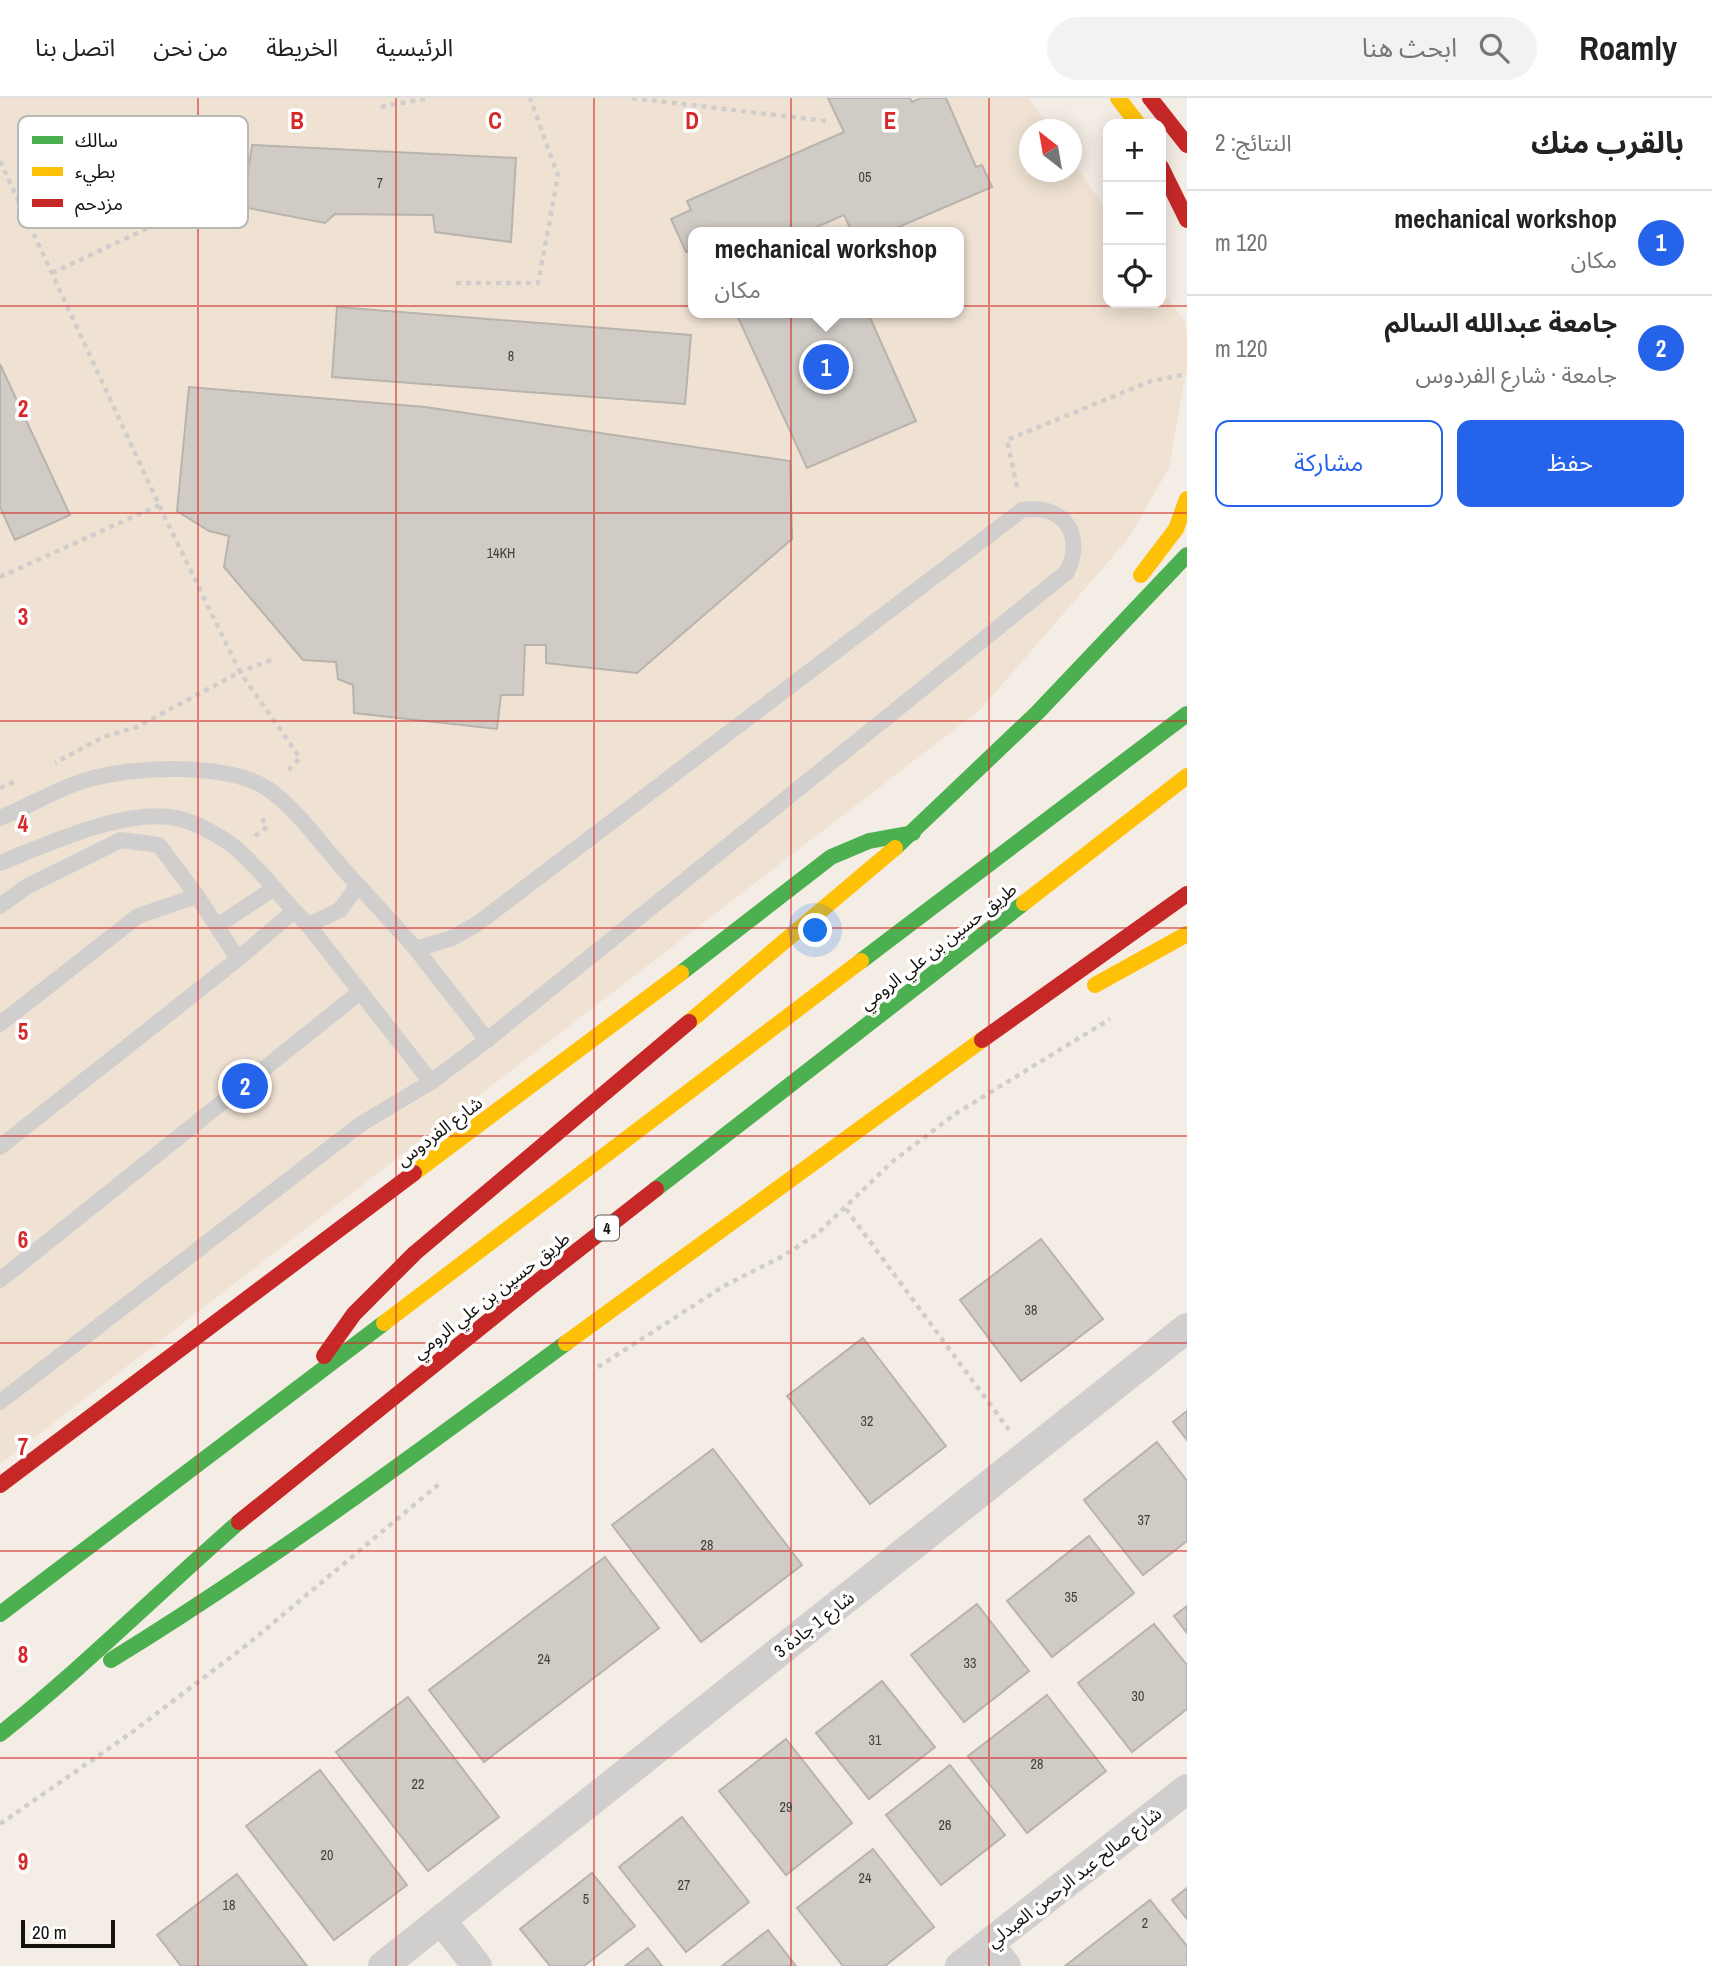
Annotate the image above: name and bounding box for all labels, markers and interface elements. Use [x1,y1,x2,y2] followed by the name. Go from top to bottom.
[1047,17,1537,80] search box
[1579,26,1677,70] text: Roamly
[1475,29,1513,67] icon: search
[1362,30,1457,65] text: ابحث هنا
[35,31,115,63] text: اتصل بنا
[153,31,228,63] text: من نحن
[266,31,338,63] text: الخريطة
[376,31,453,63] text: الرئيسية
[290,105,304,136] text: B
[488,105,502,136] text: C
[685,105,699,136] text: D
[884,105,896,136] text: E
[18,116,248,228] legend
[1019,119,1082,182] north arrow
[1103,119,1166,308] map controls
[1103,119,1166,182] button: +
[1531,122,1684,162] text: بالقرب منك
[75,127,118,153] text: سالك
[1215,127,1292,158] text: النتائج: 2
[75,158,115,186] text: بطيء
[859,168,871,186] house number: 05
[377,174,383,192] house number: 7
[1103,182,1166,245] button: −
[75,190,123,218] text: مزدحم
[1394,201,1617,236] text: mechanical workshop
[688,227,964,318] popup
[1215,227,1267,258] text: 120 m
[1656,227,1666,258] text: 1
[715,231,937,266] text: mechanical workshop
[1571,244,1617,275] text: مكان
[1103,245,1166,308] button: locate
[715,274,761,305] text: مكان
[1385,305,1617,340] text: جامعة عبدالله السالم
[1215,333,1267,364] text: 120 m
[1656,333,1666,364] text: 2
[803,341,849,393] pin: 1
[508,347,514,365] house number: 8
[1415,359,1617,390] text: جامعة · شارع الفردوس
[18,393,28,424] text: 2
[1215,420,1443,507] button: مشاركة
[1457,420,1684,507] button: حفظ
[487,544,515,562] house number: 14KH
[18,601,28,632] text: 3
[18,808,29,839] text: 4
[854,877,1023,1016] street label: طريق حسين بن علي الرومي
[798,913,832,947] your location
[18,1016,28,1047] text: 5
[222,1060,268,1112] pin: 2
[391,1090,488,1173] street label: شارع الفردوس
[595,1216,619,1240] road number: 4
[18,1224,28,1255] text: 6
[407,1226,576,1365] street label: طريق حسين بن علي الرومي
[1025,1301,1037,1319] house number: 38
[861,1412,873,1430] house number: 32
[18,1431,28,1462] text: 7
[1138,1511,1150,1529] house number: 37
[701,1536,713,1554] house number: 28
[769,1585,861,1665] street label: شارع 1 جادة 3
[1065,1588,1077,1606] house number: 35
[18,1639,28,1670] text: 8
[538,1650,551,1668] house number: 24
[964,1654,976,1672] house number: 33
[1132,1687,1144,1705] house number: 30
[869,1731,882,1749] house number: 31
[1031,1755,1043,1773] house number: 28
[412,1775,424,1793] house number: 22
[780,1798,792,1816] house number: 29
[981,1801,1168,1955] street label: شارع صالح عبد الرحمن العبدلي
[939,1816,951,1834] house number: 26
[18,1846,28,1877] text: 9
[321,1846,333,1864] house number: 20
[859,1869,872,1887] house number: 24
[678,1876,690,1894] house number: 27
[583,1890,589,1908] house number: 5
[223,1896,235,1914] house number: 18
[1142,1914,1148,1932] house number: 2
[21,1917,116,1949] scale bar
[32,1919,67,1945] text: 20 m

